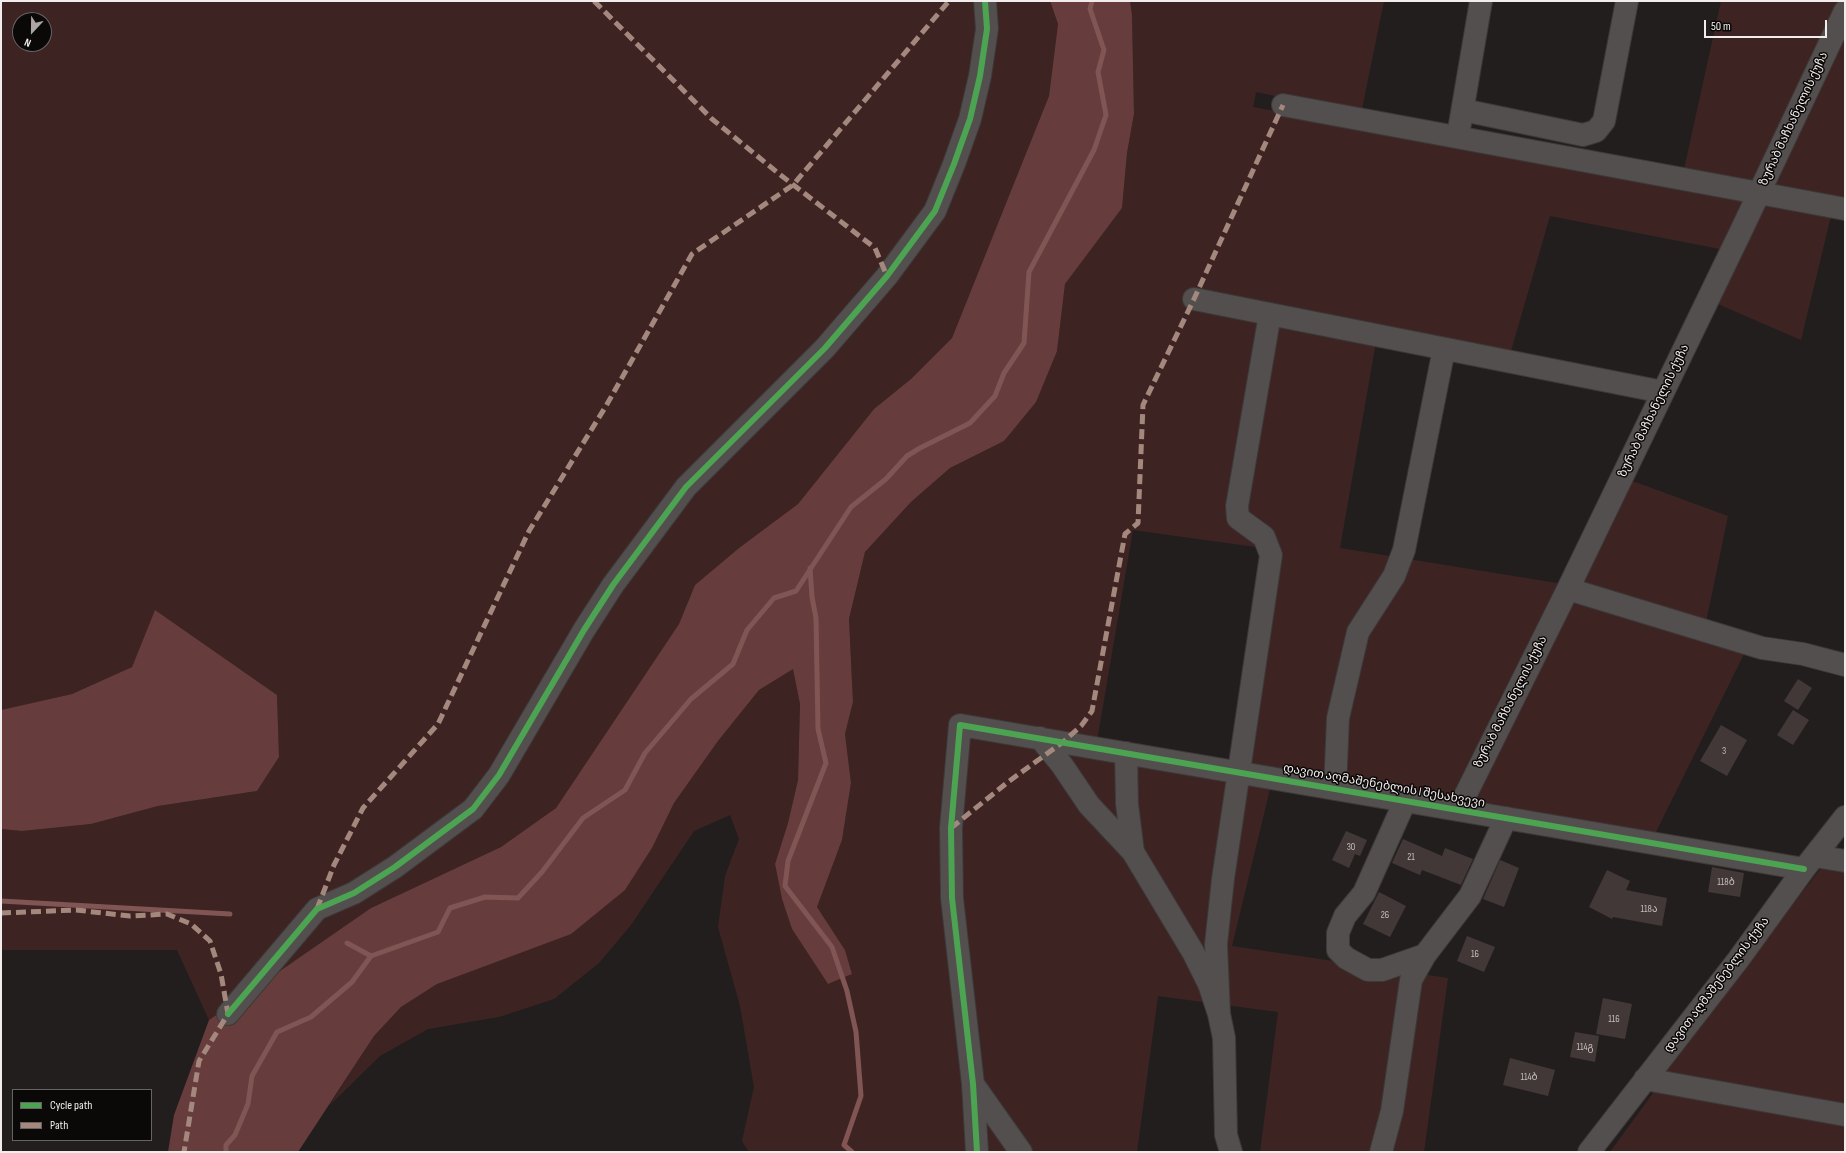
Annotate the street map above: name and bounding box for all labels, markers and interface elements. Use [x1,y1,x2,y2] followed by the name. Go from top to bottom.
[12,12,52,52] north arrow
[1706,12,1829,38] scale bar
[1711,19,1731,34] text: 50 m
[23,36,33,50] text: N
[1757,50,1831,188] street label: ზურაბ მაჩხანელის ქუჩა
[1615,342,1693,480] street label: ზურაბ მაჩხანელის ქუჩა
[1471,634,1551,770] street label: ზურაბ მაჩხანელის ქუჩა
[1722,745,1726,757] house number: 3
[1282,761,1486,811] street label: დავით აღმაშენებლის I შესახვევი
[1347,841,1355,853] house number: 30
[1407,851,1415,863] house number: 21
[1717,876,1735,888] house number: 118ბ
[1641,903,1657,915] house number: 118ა
[1381,909,1389,921] house number: 26
[1661,914,1773,1056] street label: დავით აღმაშენებლის ქუჩა
[1471,948,1479,960] house number: 16
[1608,1013,1620,1025] house number: 116
[1576,1041,1594,1053] house number: 114გ
[1520,1071,1538,1083] house number: 114ბ
[12,1089,152,1141] legend
[50,1098,92,1113] text: Cycle path
[50,1118,68,1133] text: Path

